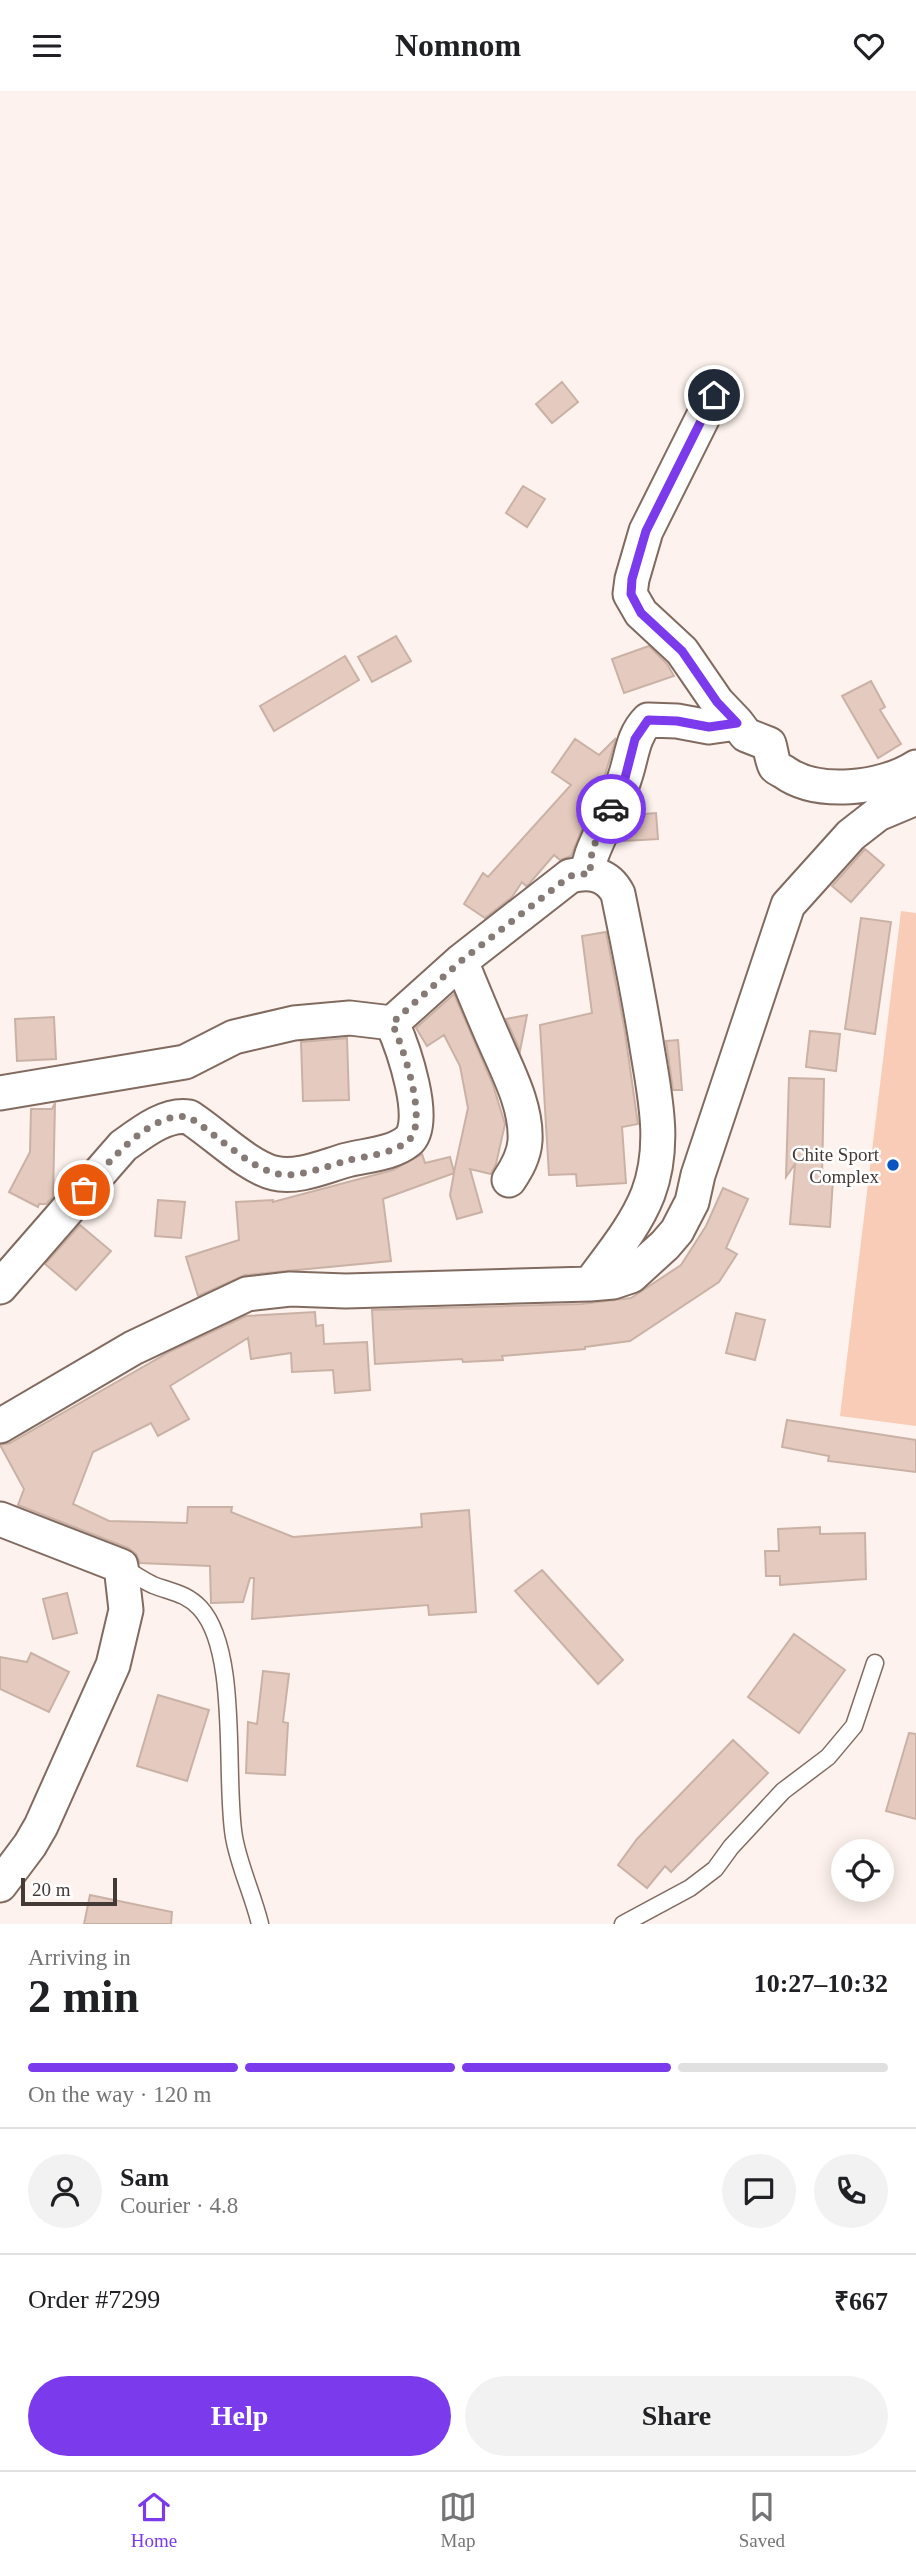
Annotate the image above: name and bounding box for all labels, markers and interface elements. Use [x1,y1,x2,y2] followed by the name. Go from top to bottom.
[28,27,66,65] icon: menu
[395,27,521,63] text: Nomnom
[850,27,888,65] icon: heart
[684,365,744,425] pin
[695,376,733,414] icon: home
[576,774,646,844] courier
[592,790,630,828] icon: car
[792,1144,880,1187] place label: Chite Sport Complex
[885,1157,901,1173] marker: Chite Sport Complex
[54,1160,114,1220] pin
[65,1171,103,1209] icon: bag
[831,1839,894,1902] map controls
[831,1839,894,1902] button: locate
[21,1875,117,1907] scale bar
[32,1879,71,1900] text: 20 m
[28,1945,131,1970] text: Arriving in
[754,1969,888,1998] text: 10:27–10:32
[28,1971,139,2022] text: 2 min
[28,2082,211,2107] text: On the way · 120 m
[28,2154,102,2228] button: person
[722,2154,796,2228] button: chat
[814,2154,888,2228] button: phone
[120,2163,169,2192] text: Sam
[120,2193,238,2218] text: Courier · 4.8
[28,2285,160,2314] text: Order #7299
[834,2287,888,2316] text: ₹667
[28,2376,451,2456] button: Help
[465,2376,888,2456] button: Share
[131,2488,177,2552] tab: Home
[439,2488,477,2552] tab: Map
[739,2488,785,2552] tab: Saved

